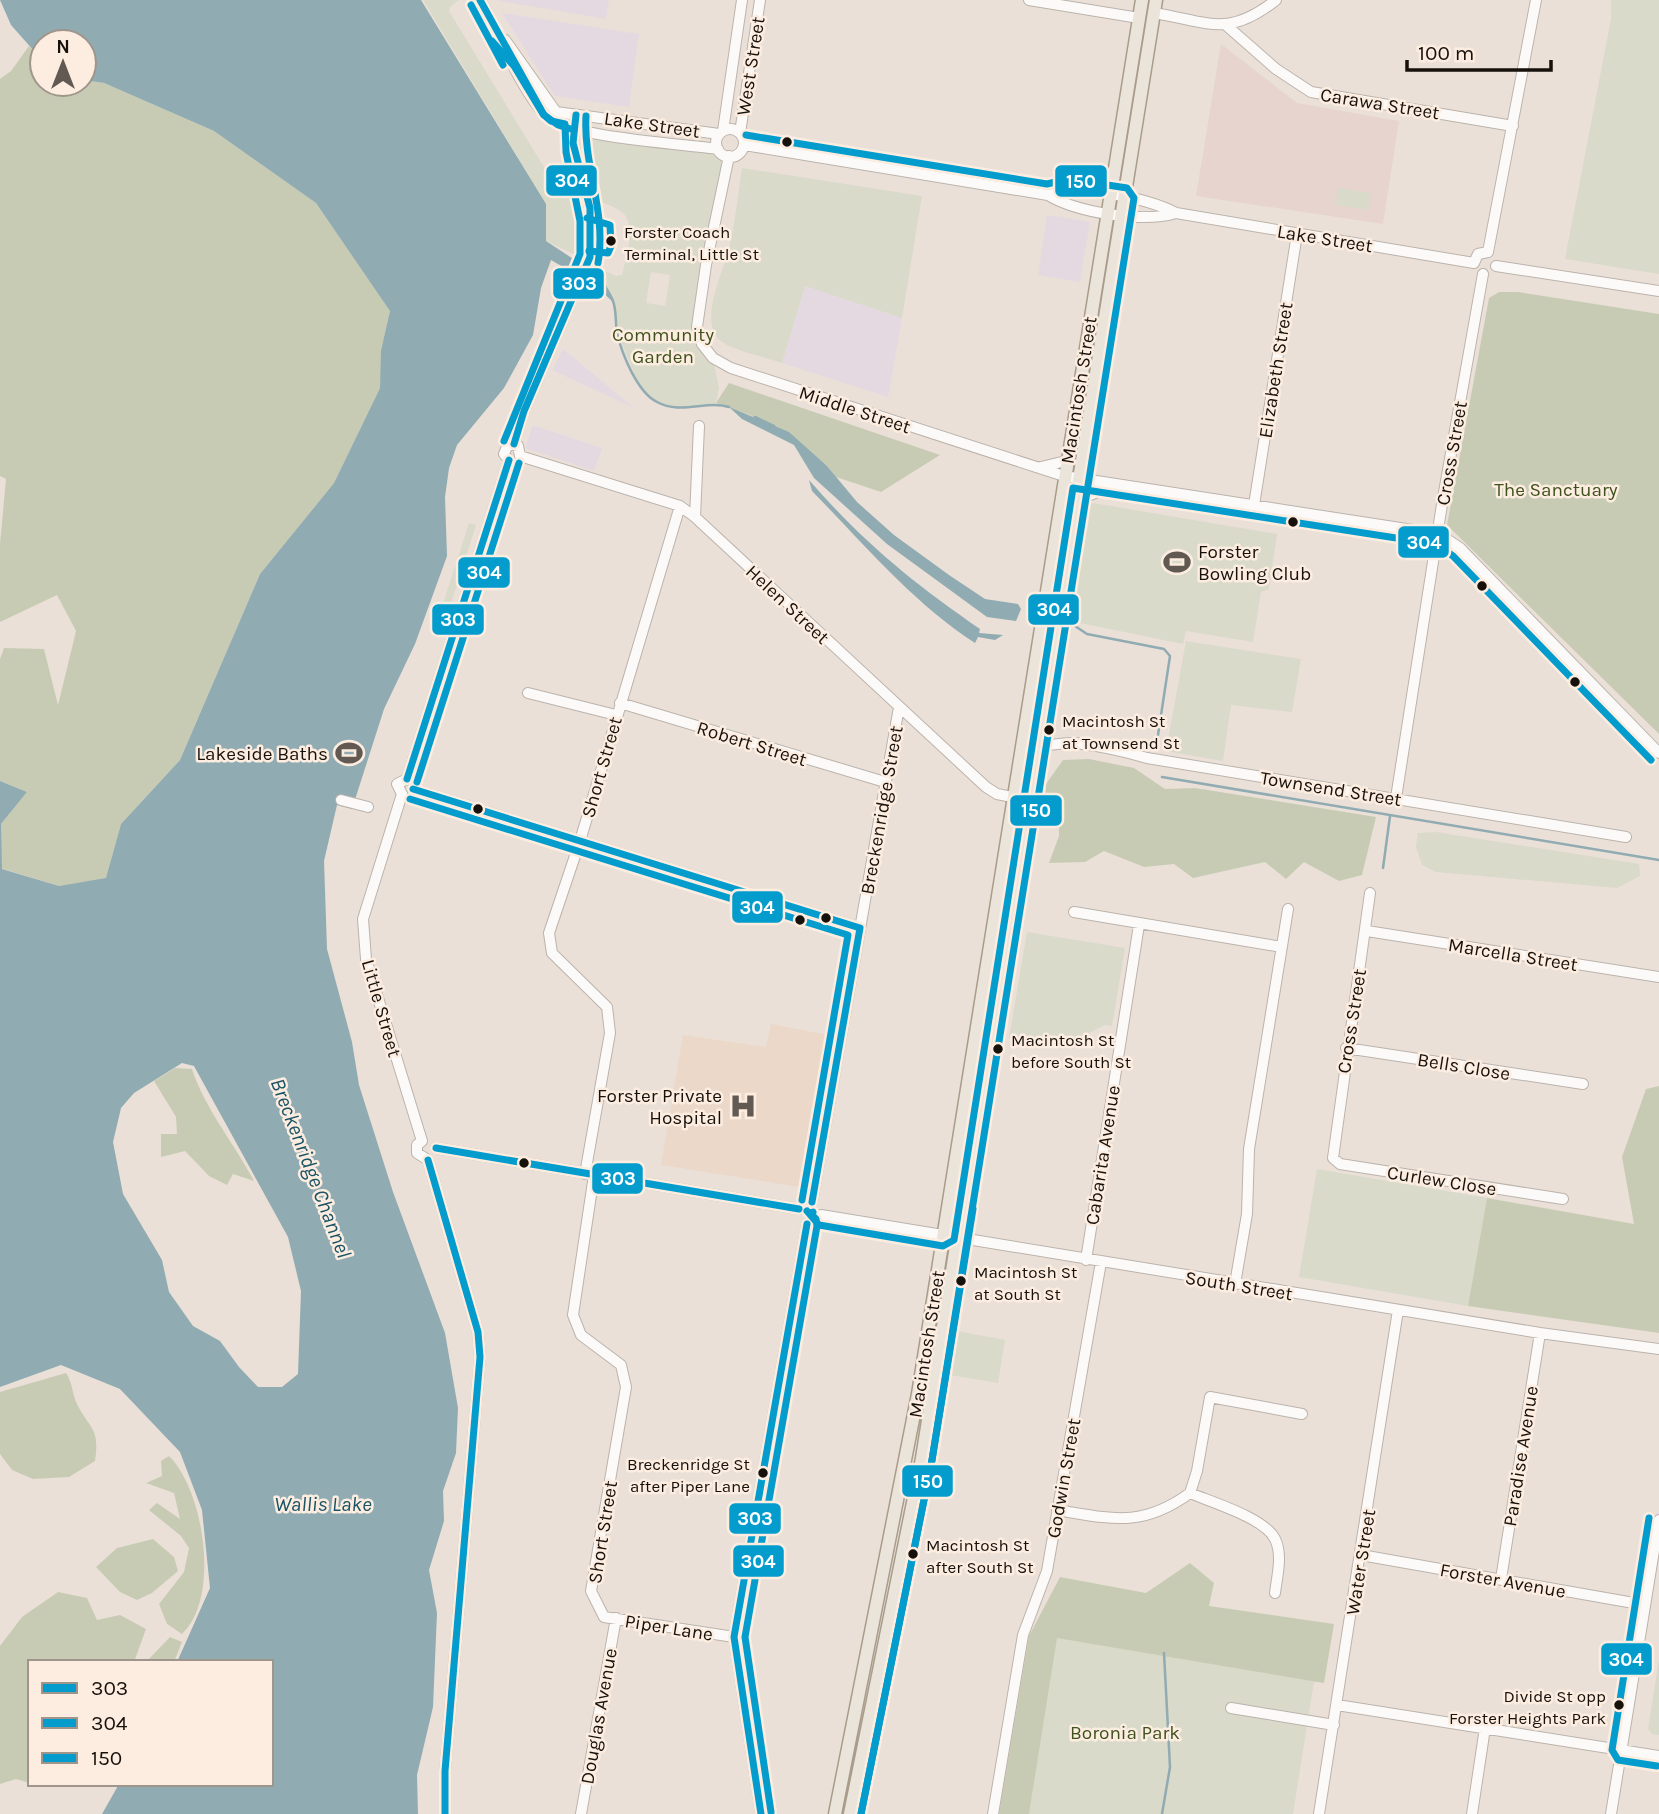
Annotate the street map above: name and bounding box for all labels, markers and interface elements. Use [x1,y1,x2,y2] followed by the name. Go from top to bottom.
[732,15,770,117] street label: West Street
[28,28,98,98] north arrow
[1407,28,1550,72] scale bar
[56,36,70,58] text: N
[1418,41,1475,65] text: 100 m
[1319,84,1441,124] street label: Carawa Street
[603,107,701,143] street label: Lake Street
[780,135,794,149] unlabelled marker
[545,164,598,197] line badge: 304
[1054,164,1108,198] line badge: 150
[554,170,590,192] text: 304
[1066,171,1096,193] text: 150
[1275,221,1374,257] street label: Lake Street
[624,222,759,264] place label: Forster Coach Terminal, Little St
[604,234,618,248] marker: Forster Coach Terminal, Little St
[552,267,605,300] line badge: 303
[561,273,597,295] text: 303
[1254,301,1298,440] street label: Elizabeth Street
[1056,315,1102,466] street label: Macintosh Street
[612,324,714,368] park label: Community Garden
[796,382,913,438] street label: Middle Street
[1432,399,1472,507] street label: Cross Street
[1494,479,1618,501] park label: The Sanctuary
[1286,515,1300,529] unlabelled marker
[1397,525,1450,559] line badge: 304
[1406,532,1442,554] text: 304
[1198,541,1311,585] place label: Forster Bowling Club
[1162,547,1192,577] sports icon: Forster Bowling Club
[457,556,511,589] line badge: 304
[741,561,833,649] street label: Helen Street
[466,562,502,584] text: 304
[1475,579,1489,593] unlabelled marker
[1027,593,1080,626] line badge: 304
[1036,599,1072,621] text: 304
[431,603,485,636] line badge: 303
[440,609,476,631] text: 303
[1568,675,1582,689] unlabelled marker
[1062,711,1180,753] place label: Macintosh St at Townsend St
[577,714,627,820] street label: Short Street
[694,717,809,771] street label: Robert Street
[1042,723,1056,737] marker: Macintosh St at Townsend St
[856,724,908,896] street label: Breckenridge Street
[334,738,364,768] sports icon: Lakeside Baths
[196,743,328,765] place label: Lakeside Baths
[1259,767,1403,811] street label: Townsend Street
[1009,794,1063,827] line badge: 150
[1021,800,1051,822] text: 150
[471,802,485,816] unlabelled marker
[731,890,784,924] line badge: 304
[739,897,775,919] text: 304
[819,911,833,925] unlabelled marker
[793,913,807,927] unlabelled marker
[1447,934,1579,976] street label: Marcella Street
[357,957,405,1060] street label: Little Street
[1333,967,1371,1075] street label: Cross Street
[1011,1030,1131,1072] place label: Macintosh St before South St
[991,1042,1005,1056] marker: Macintosh St before South St
[1416,1049,1512,1085] street label: Bells Close
[266,1075,356,1261] water label: Breckenridge Channel
[1081,1084,1125,1227] street label: Cabarita Avenue
[597,1085,722,1129] place label: Forster Private Hospital
[728,1091,758,1121] hospital icon: Forster Private Hospital
[517,1156,531,1170] unlabelled marker
[1386,1161,1498,1200] street label: Curlew Close
[591,1162,644,1195] line badge: 303
[600,1168,636,1190] text: 303
[974,1262,1077,1304] place label: Macintosh St at South St
[1183,1267,1294,1305] street label: South Street
[904,1269,950,1420] street label: Macintosh Street
[954,1274,968,1288] marker: Macintosh St at South St
[1499,1384,1543,1528] street label: Paradise Avenue
[1043,1416,1085,1540] street label: Godwin Street
[627,1454,750,1496] place label: Breckenridge St after Piper Lane
[901,1464,954,1498] line badge: 150
[756,1466,770,1480] marker: Breckenridge St after Piper Lane
[913,1471,943,1493] text: 150
[584,1479,622,1585] street label: Short Street
[274,1492,372,1516] water label: Wallis Lake
[728,1502,782,1535] line badge: 303
[1342,1507,1380,1617] street label: Water Street
[737,1508,773,1530] text: 303
[926,1535,1034,1577] place label: Macintosh St after South St
[732,1544,785,1578] line badge: 304
[906,1547,920,1561] marker: Macintosh St after South St
[740,1551,776,1573] text: 304
[1438,1559,1568,1603] street label: Forster Avenue
[623,1610,715,1646] street label: Piper Lane
[1600,1642,1653,1676] line badge: 304
[576,1646,622,1786] street label: Douglas Avenue
[1608,1649,1644,1671] text: 304
[28,1660,273,1786] legend
[91,1676,128,1700] text: 303
[1449,1686,1606,1728] place label: Divide St opp Forster Heights Park
[1612,1698,1626,1712] marker: Divide St opp Forster Heights Park
[91,1711,128,1735] text: 304
[1070,1722,1180,1744] park label: Boronia Park
[91,1746,122,1770] text: 150

